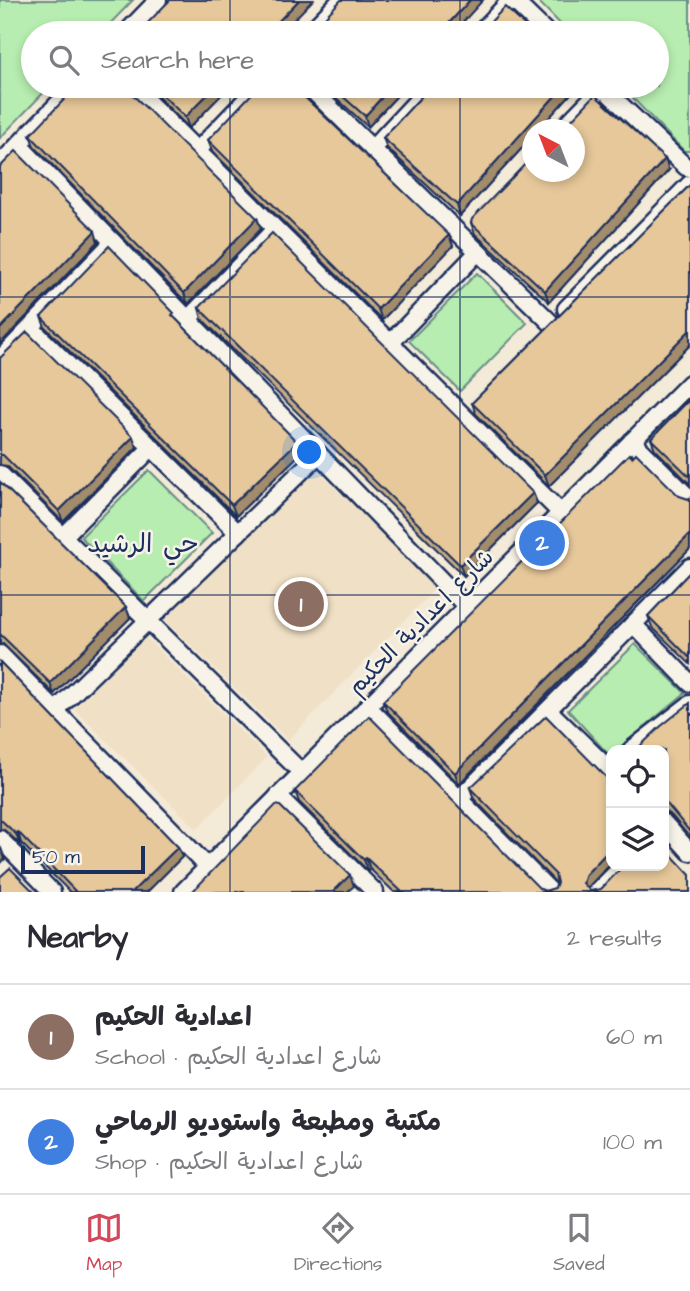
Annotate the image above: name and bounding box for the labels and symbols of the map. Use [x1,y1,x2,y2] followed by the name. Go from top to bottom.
[522,119,585,182] north arrow
[292,435,326,469] your location
[519,517,565,569] pin: 2
[87,526,199,566] district label: حي الرشيد
[341,542,502,703] street label: شارع اعدادية الحكيم
[278,578,324,630] pin: 1
[21,843,145,875] scale bar

